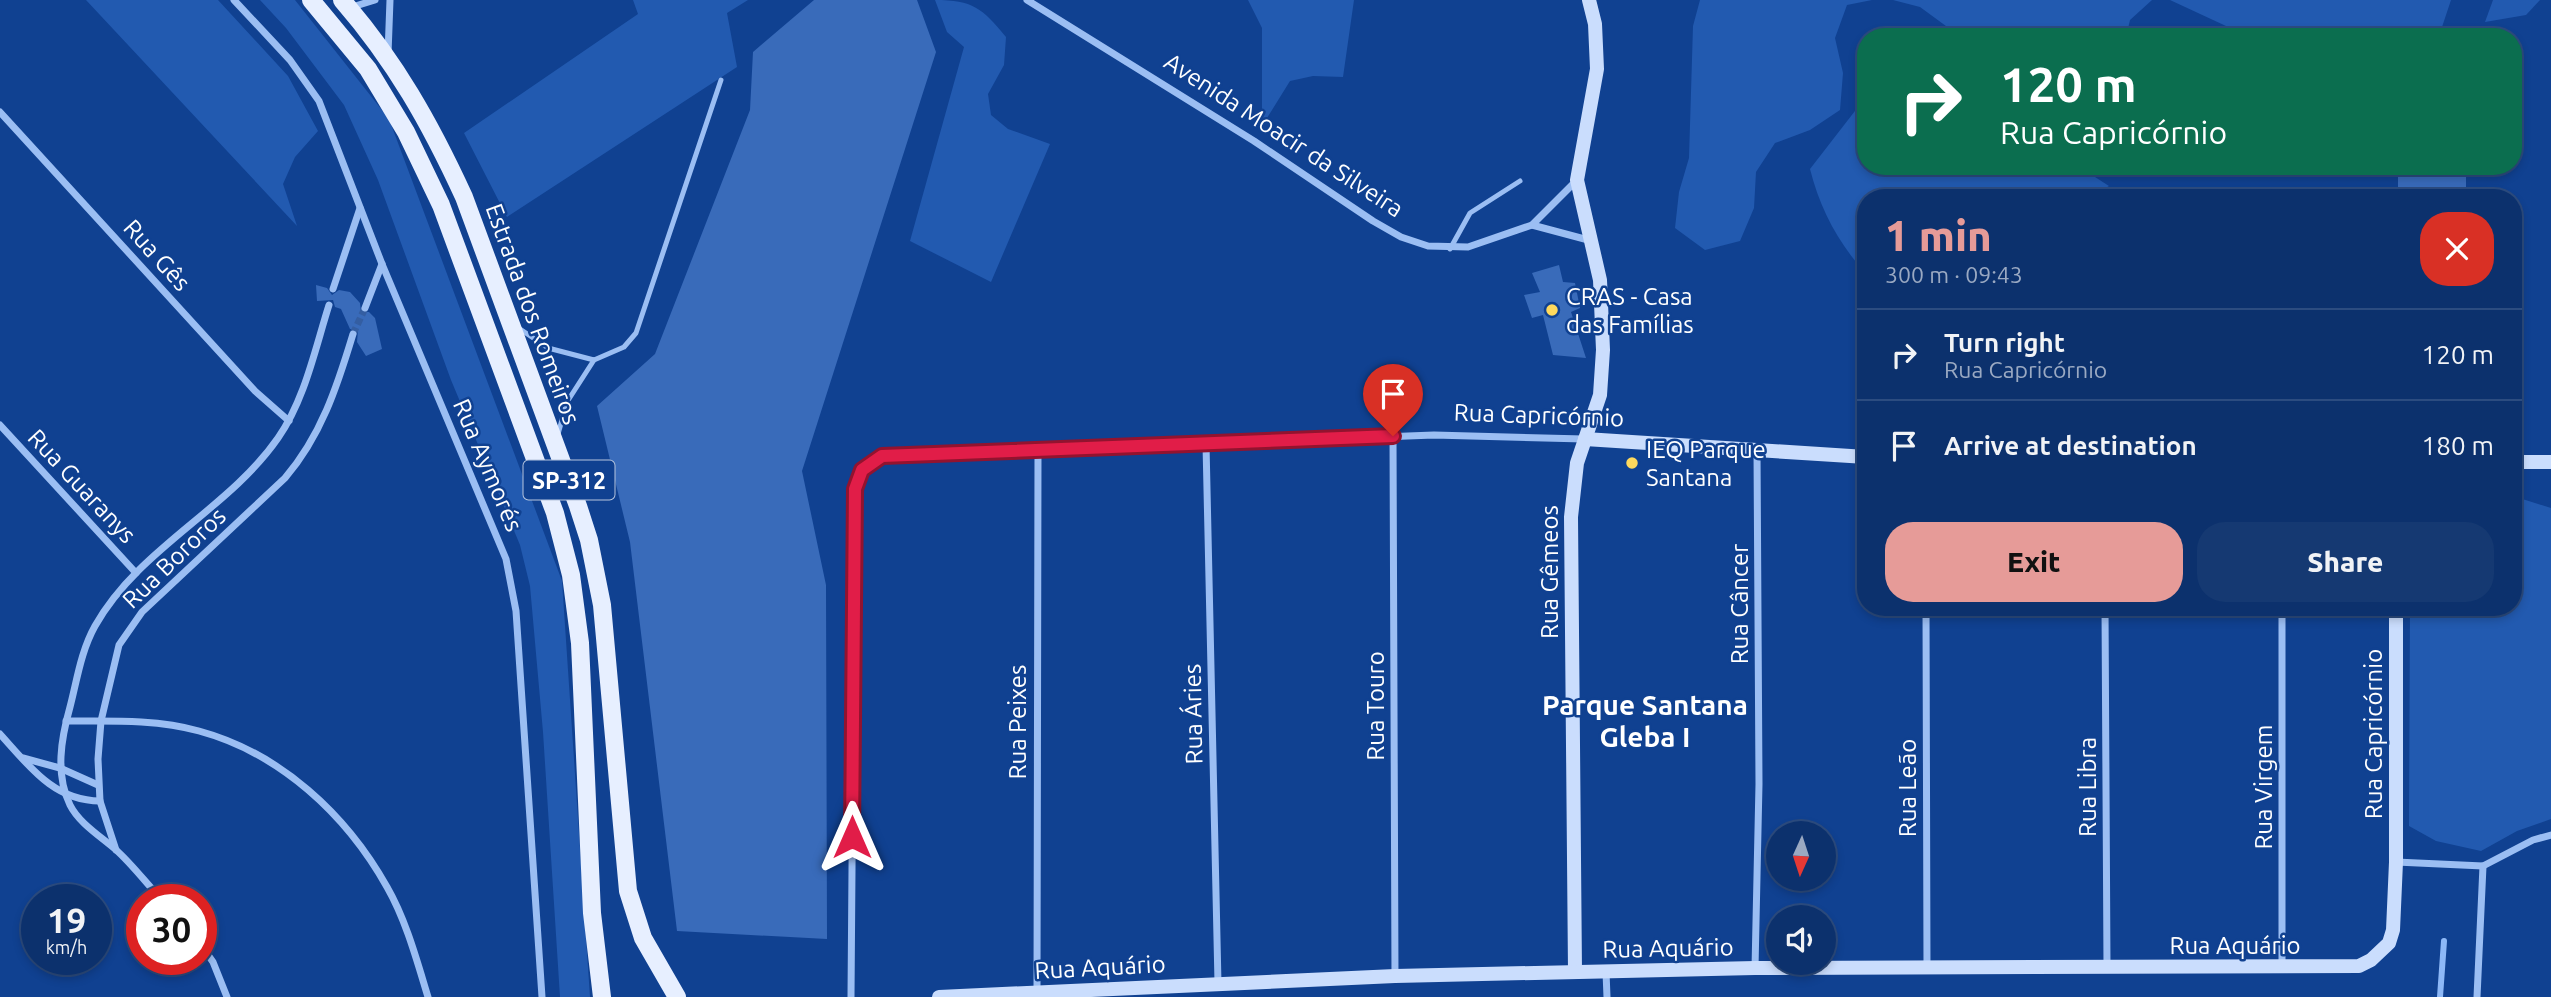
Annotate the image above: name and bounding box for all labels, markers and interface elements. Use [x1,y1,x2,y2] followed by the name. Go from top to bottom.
[1160,48,1408,222] street label: Avenida Moacir da Silveira
[1885,56,1976,147] icon: right
[2000,56,2137,111] text: 120 m
[2000,114,2227,150] text: Rua Capricórnio
[480,200,586,428] street label: Estrada dos Romeiros
[1885,212,1992,259] text: 1 min
[2420,212,2494,286] button: close
[118,214,196,296] street label: Rua Gês
[1885,262,2023,287] text: 300 m · 09:43
[1566,283,1694,338] place label: CRAS - Casa das Famílias
[1544,302,1560,318] marker: CRAS - Casa das Famílias
[1944,328,2065,357] text: Turn right
[1885,336,1923,374] icon: right
[2422,340,2494,369] text: 120 m
[1944,357,2107,382] text: Rua Capricórnio
[1363,364,1423,436] pin
[1374,375,1412,413] icon: arrive
[448,395,528,535] street label: Rua Aymorés
[1453,399,1625,431] street label: Rua Capricórnio
[23,424,141,548] street label: Rua Guaranys
[1885,427,1923,465] icon: arrive
[1944,431,2197,460] text: Arrive at destination
[2422,431,2494,460] text: 180 m
[1646,436,1766,491] place label: IEQ Parque Santana
[1624,455,1640,471] marker: IEQ Parque Santana
[524,460,614,500] road number: SP-312
[117,502,231,614] street label: Rua Bororos
[1536,505,1563,639] street label: Rua Gêmeos
[1885,522,2183,602] button: Exit
[2197,522,2494,602] button: Share
[1726,544,1753,664] street label: Rua Câncer
[2360,649,2387,819] street label: Rua Capricórnio
[1362,651,1389,761] street label: Rua Touro
[1178,663,1207,765] street label: Rua Áries
[1004,665,1031,779] street label: Rua Peixes
[1542,689,1748,752] district label: Parque Santana Gleba I
[2250,724,2277,850] street label: Rua Virgem
[2074,737,2101,837] street label: Rua Libra
[1894,739,1921,837] street label: Rua Leão
[815,800,889,874] position arrow
[1766,821,1836,891] north arrow
[1766,821,1836,975] map controls
[126,884,217,975] speed limit sign: 30
[47,900,86,940] text: 19
[1766,905,1836,975] button: sound
[2169,932,2301,959] street label: Rua Aquário
[1602,933,1734,963] street label: Rua Aquário
[46,937,87,957] text: km/h
[1034,950,1166,984] street label: Rua Aquário

